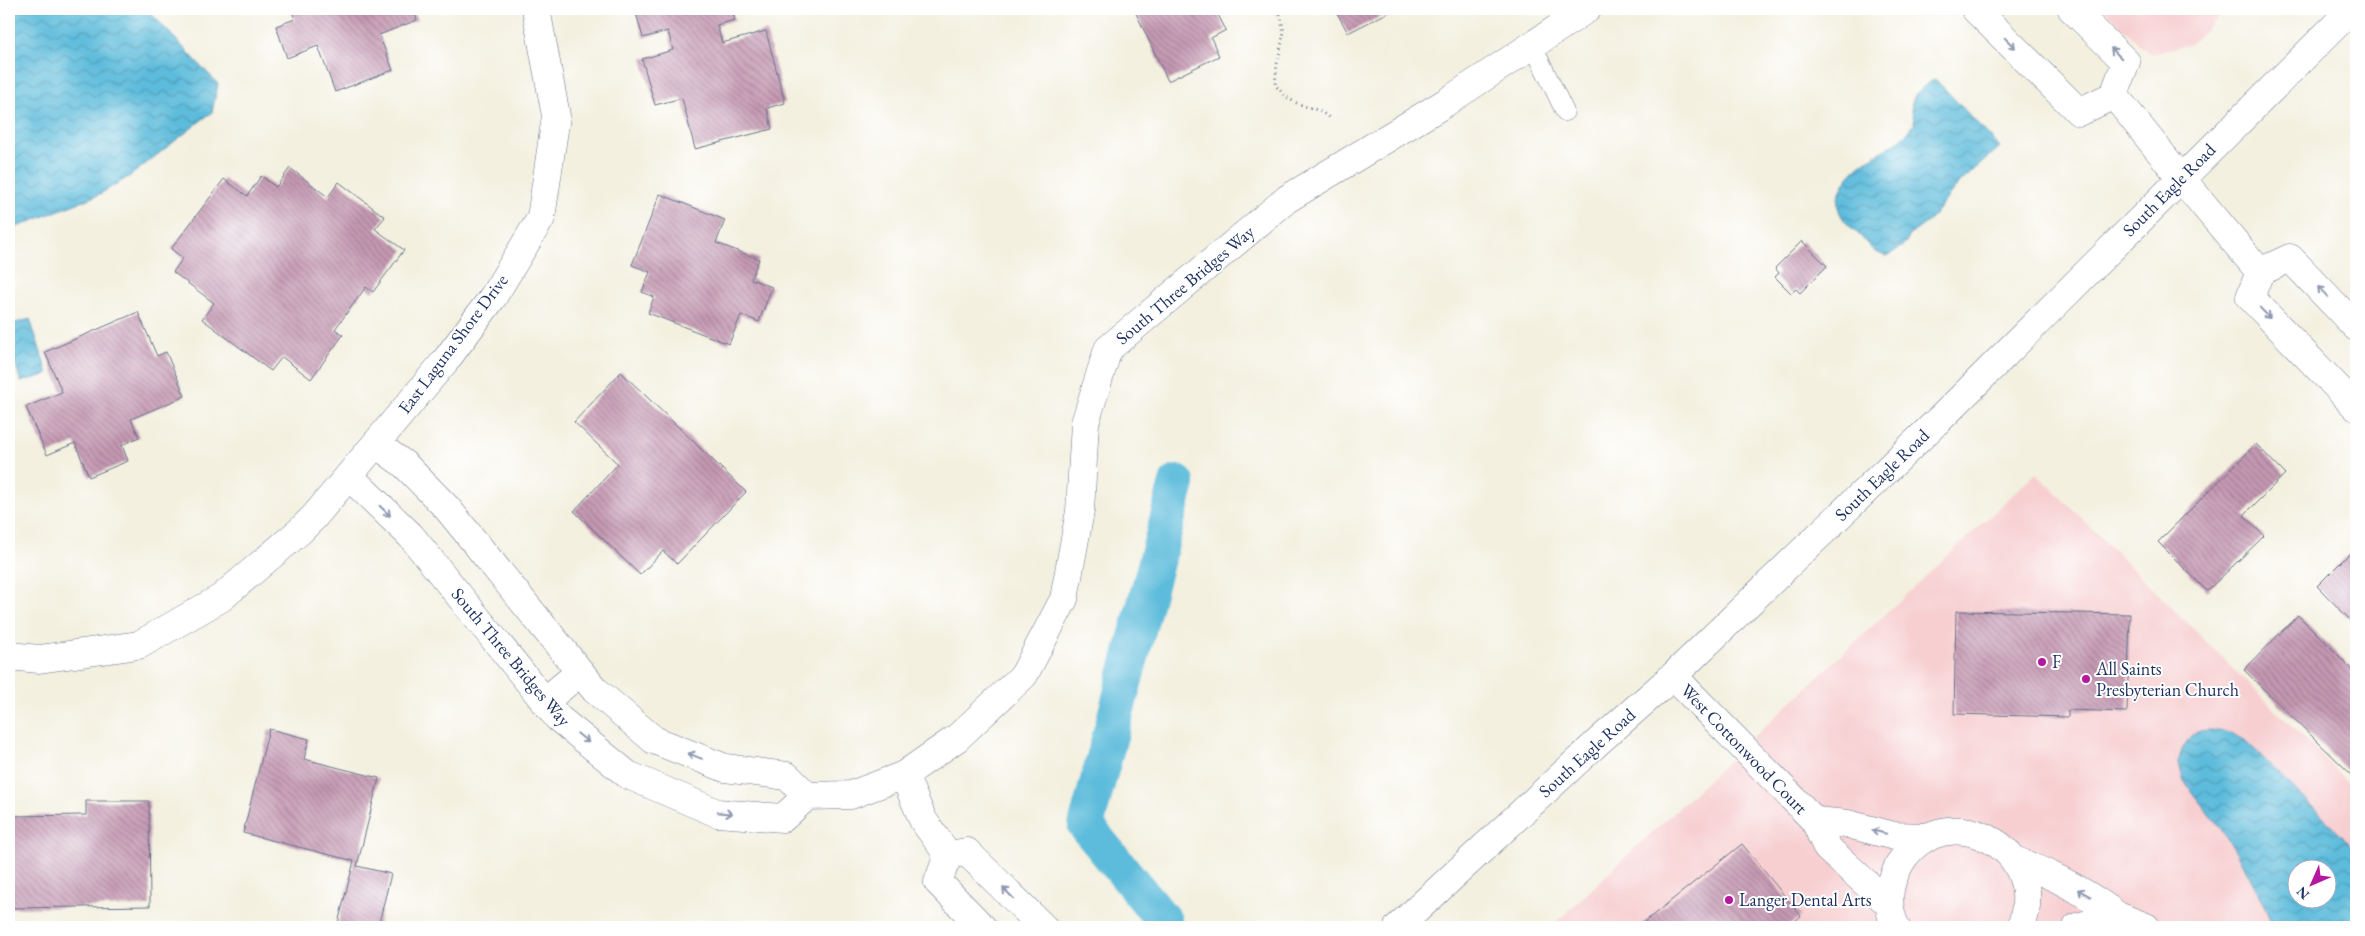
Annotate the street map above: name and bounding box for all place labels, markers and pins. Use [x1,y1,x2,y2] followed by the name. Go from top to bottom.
[2052,650,2061,673] place label: F
[2036,656,2048,668] marker: F
[2095,657,2239,701] place label: All Saints Presbyterian Church
[2080,673,2092,685] marker: All Saints Presbyterian Church
[1739,888,1872,911] place label: Langer Dental Arts
[1723,894,1735,906] marker: Langer Dental Arts

